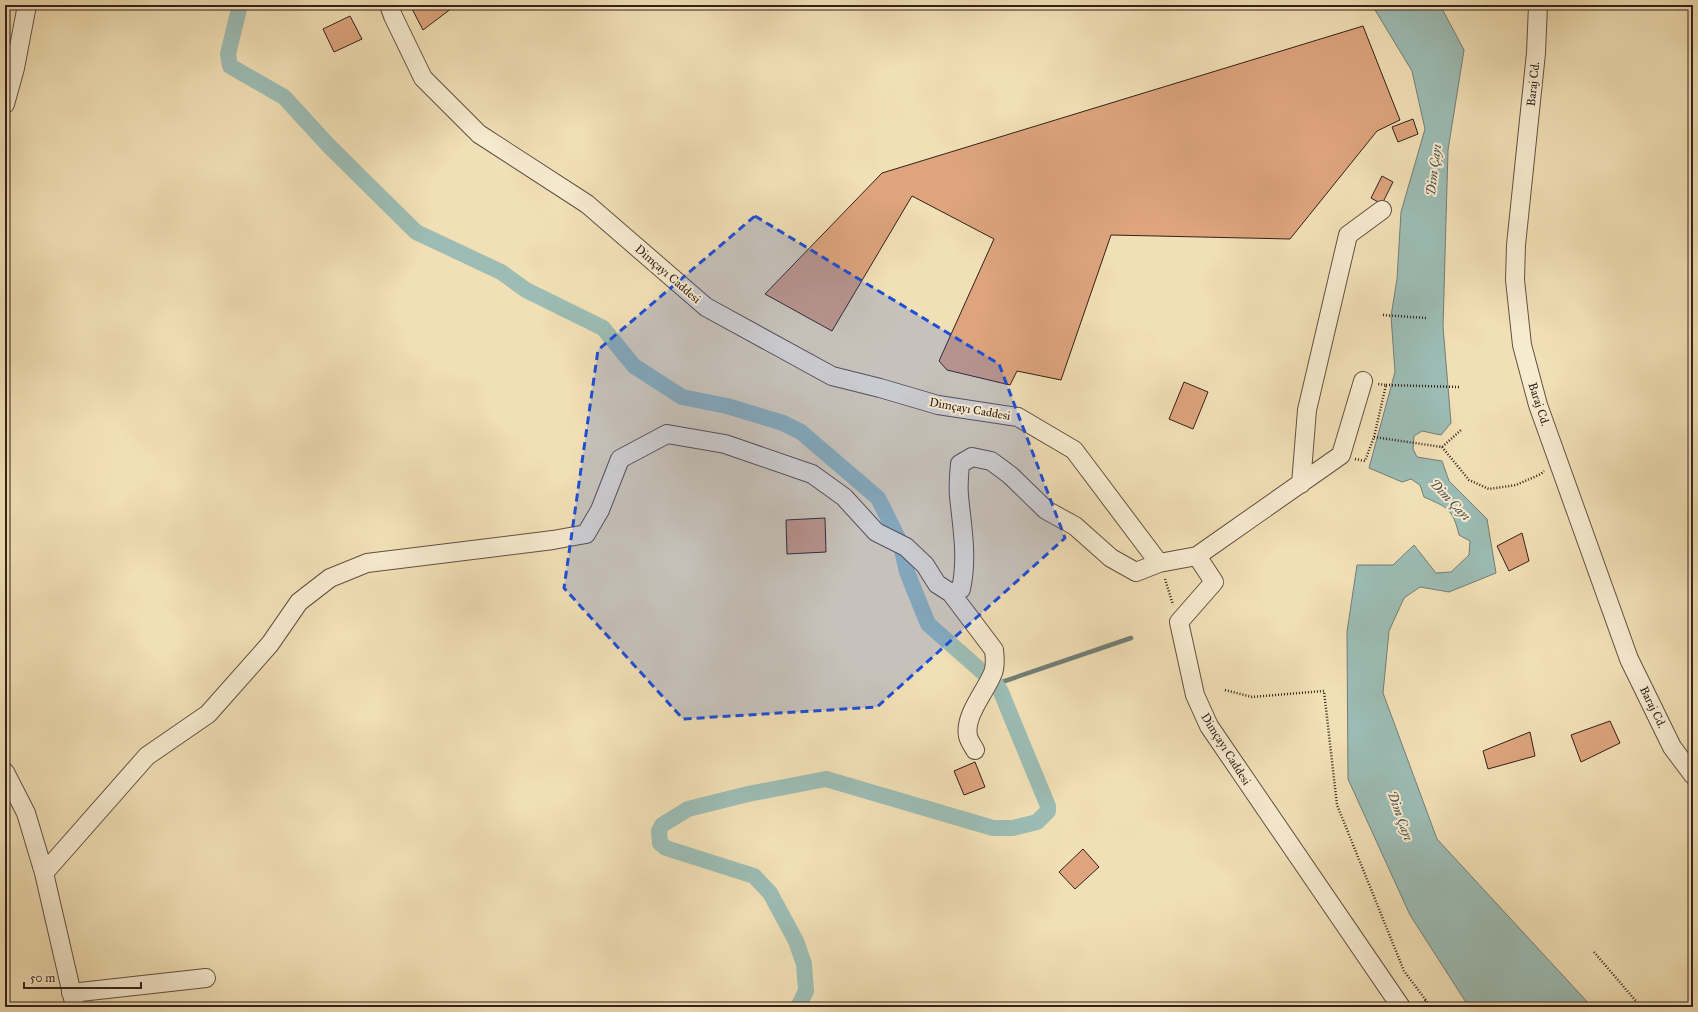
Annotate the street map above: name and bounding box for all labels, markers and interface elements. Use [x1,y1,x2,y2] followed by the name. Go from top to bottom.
[1524,61,1542,107] street label: Baraj Cd.
[1423,143,1445,197] water label: Dim Çayı
[632,242,704,307] street label: Dimçayı Caddesi
[1525,381,1553,427] street label: Baraj Cd.
[928,395,1012,423] street label: Dimçayı Caddesi
[1426,476,1474,524] water label: Dim Çayı
[1637,684,1669,730] street label: Baraj Cd.
[1198,710,1254,788] street label: Dimçayı Caddesi
[1384,789,1416,843] water label: Dim Çayı
[24,964,141,990] scale bar
[30,971,55,985] text: 50 m

